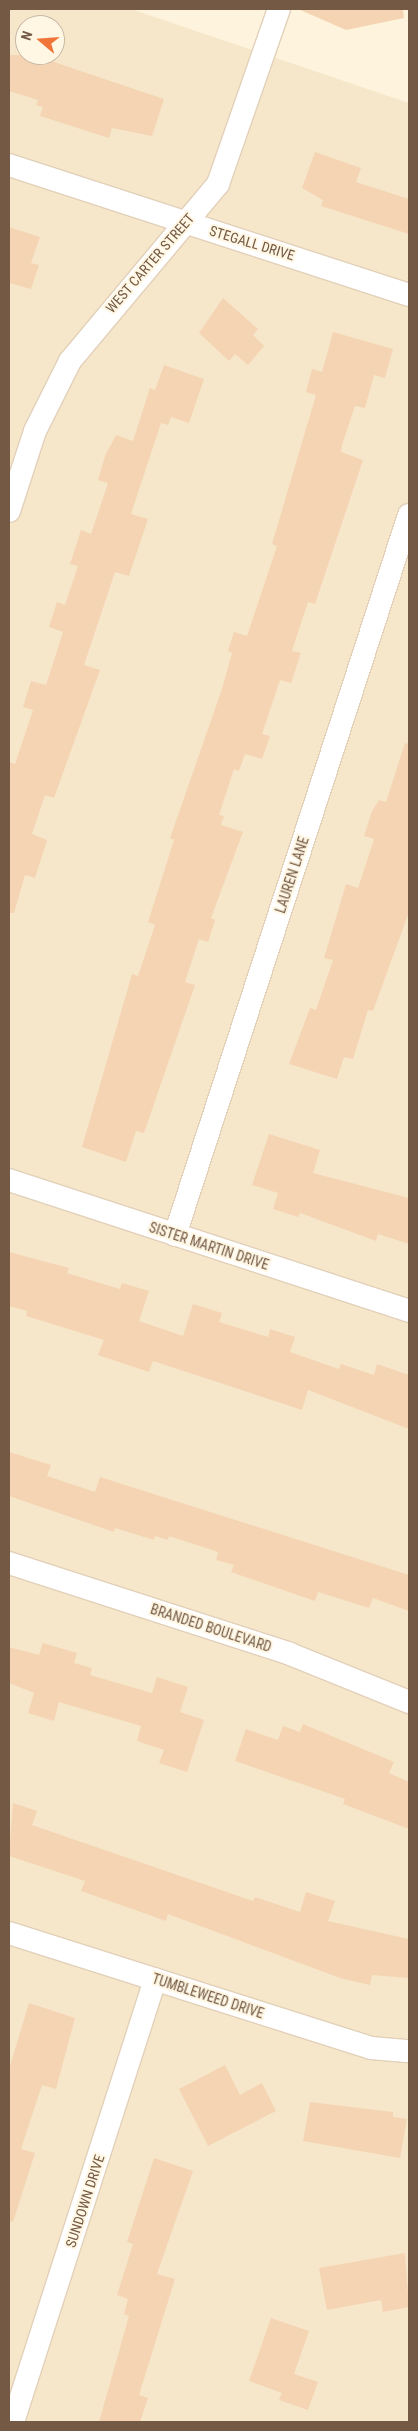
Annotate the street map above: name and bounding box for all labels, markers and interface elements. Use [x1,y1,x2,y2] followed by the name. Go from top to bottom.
[15,15,65,65] north arrow
[18,29,36,42] text: N
[102,210,198,316] street label: WEST CARTER STREET
[207,222,297,264] street label: STEGALL DRIVE
[272,835,312,915] street label: LAUREN LANE
[147,1219,271,1273] street label: SISTER MARTIN DRIVE
[148,1600,274,1656] street label: BRANDED BOULEVARD
[150,1970,266,2022] street label: TUMBLEWEED DRIVE
[62,2153,108,2249] street label: SUNDOWN DRIVE

